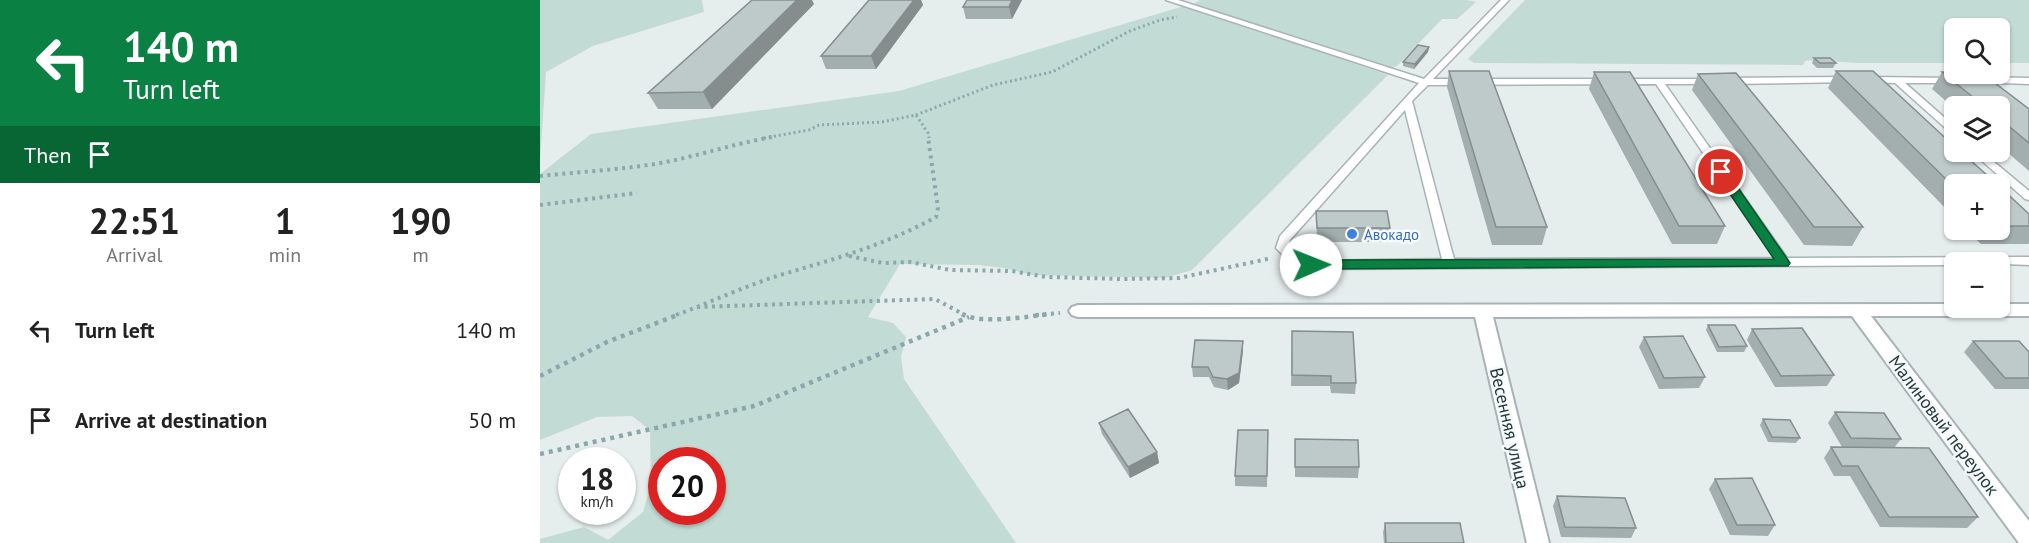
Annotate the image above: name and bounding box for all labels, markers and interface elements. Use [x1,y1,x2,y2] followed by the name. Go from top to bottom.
[1944,18,2010,318] map controls
[1944,18,2010,84] button: search
[123,19,239,74] text: 140 m
[24,24,102,102] icon: left
[123,72,220,106] text: Turn left
[1944,96,2010,162] button: layers
[83,138,116,171] icon: arrive
[24,141,71,169] text: Then
[1695,146,1746,197] pin
[1704,155,1737,188] icon: arrive
[1944,174,2010,240] button: +
[89,197,180,244] text: 22:51
[275,197,295,244] text: 1
[390,197,451,244] text: 190
[1364,225,1419,244] place label: Авокадо
[1345,227,1359,241] marker: Авокадо
[1279,233,1343,297] position arrow
[106,242,162,268] text: Arrival
[269,242,301,268] text: min
[413,242,429,268] text: m
[1944,252,2010,318] button: −
[24,314,57,347] icon: left
[75,316,155,344] text: Turn left
[456,316,516,344] text: 140 m
[1884,350,2004,500] street label: Малиновый переулок
[1485,365,1535,491] street label: Весенняя улица
[24,404,57,437] icon: arrive
[75,406,267,434] text: Arrive at destination
[468,406,516,434] text: 50 m
[648,447,726,525] speed limit sign: 20
[580,459,614,498] text: 18
[581,492,613,511] text: km/h

